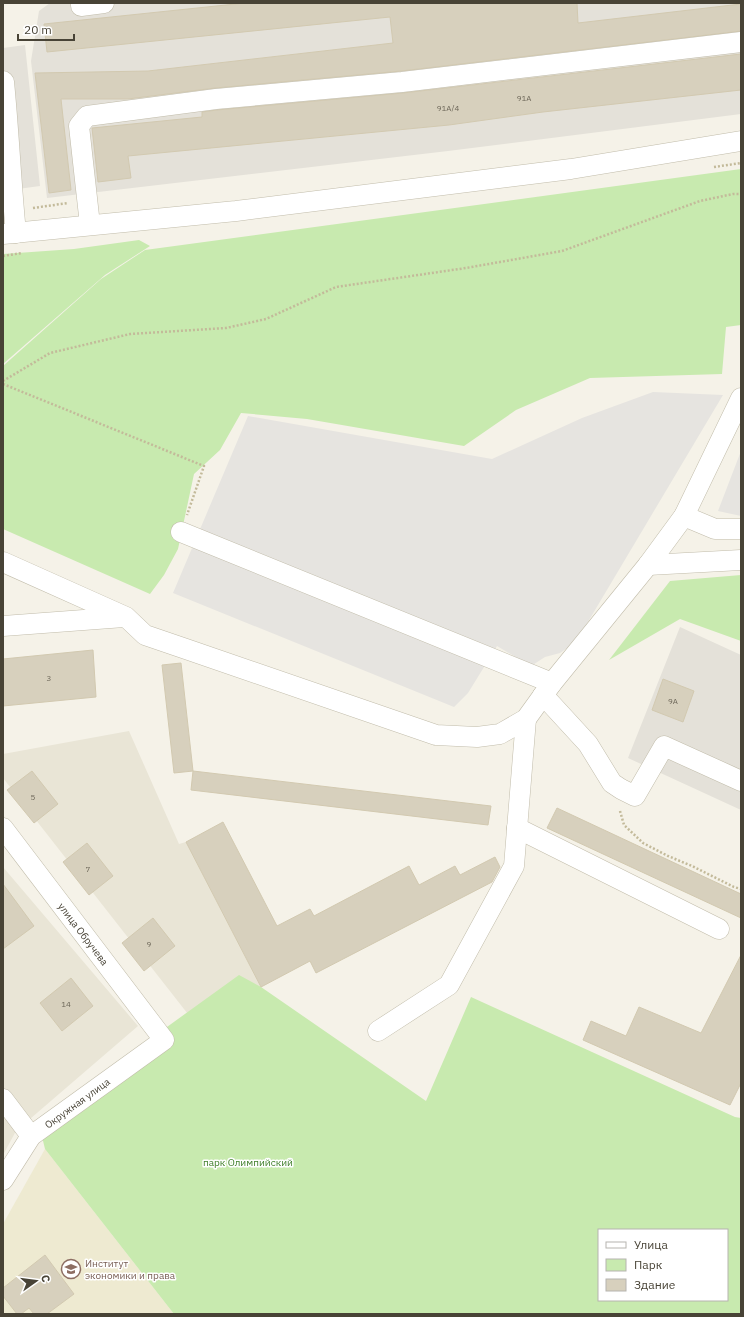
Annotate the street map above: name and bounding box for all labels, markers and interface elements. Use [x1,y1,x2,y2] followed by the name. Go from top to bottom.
[18,16,74,42] scale bar
[24,22,52,37] text: 20 m
[517,93,531,103] house number: 91А
[437,103,460,113] house number: 91А/4
[47,673,52,683] house number: 3
[668,696,678,706] house number: 9А
[31,792,36,802] house number: 5
[86,864,91,874] house number: 7
[55,900,111,969] street label: улица Обручева
[147,939,152,949] house number: 9
[61,999,71,1009] house number: 14
[42,1075,113,1131] street label: Окружная улица
[203,1156,293,1169] park label: парк Олимпийский
[598,1229,728,1301] legend
[634,1237,668,1252] text: Улица
[85,1257,176,1282] place label: Институт экономики и права
[634,1257,663,1272] text: Парк
[60,1258,82,1280] school or university icon: Институт экономики и права
[16,1261,56,1301] north arrow
[38,1273,53,1284] text: С
[634,1277,676,1292] text: Здание

